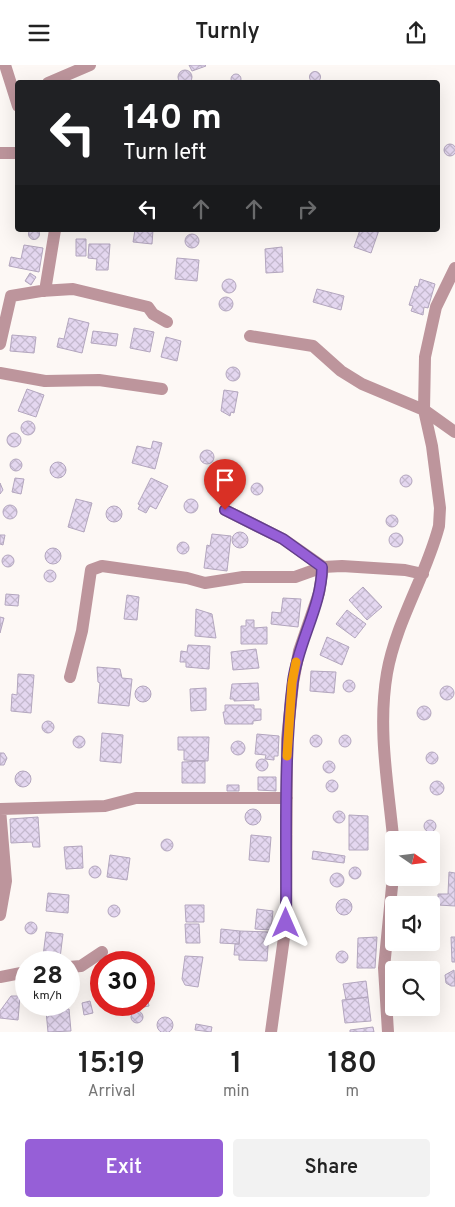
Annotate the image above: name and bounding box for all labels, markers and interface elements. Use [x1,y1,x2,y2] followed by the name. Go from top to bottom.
[25,19,53,47] icon: menu
[195,19,260,46] text: Turnly
[402,19,430,47] icon: share
[123,97,222,141] text: 140 m
[40,100,105,165] icon: left
[123,140,206,167] text: Turn left
[134,195,162,223] icon: left
[187,195,215,223] icon: ahead
[240,195,268,223] icon: ahead
[293,195,321,223] icon: right
[204,459,246,510] pin
[211,466,239,494] icon: arrive
[385,831,440,886] north arrow
[385,831,440,1016] map controls
[259,896,311,948] position arrow
[385,896,440,951] button: sound
[90,951,155,1016] speed limit sign: 30
[32,961,63,993] text: 28
[385,961,440,1016] button: search
[33,988,62,1004] text: km/h
[78,1046,145,1083] text: 15:19
[230,1046,242,1083] text: 1
[328,1046,377,1083] text: 180
[88,1082,135,1102] text: Arrival
[223,1082,250,1102] text: min
[346,1082,359,1102] text: m
[25,1139,223,1197] button: Exit
[233,1139,430,1197] button: Share

